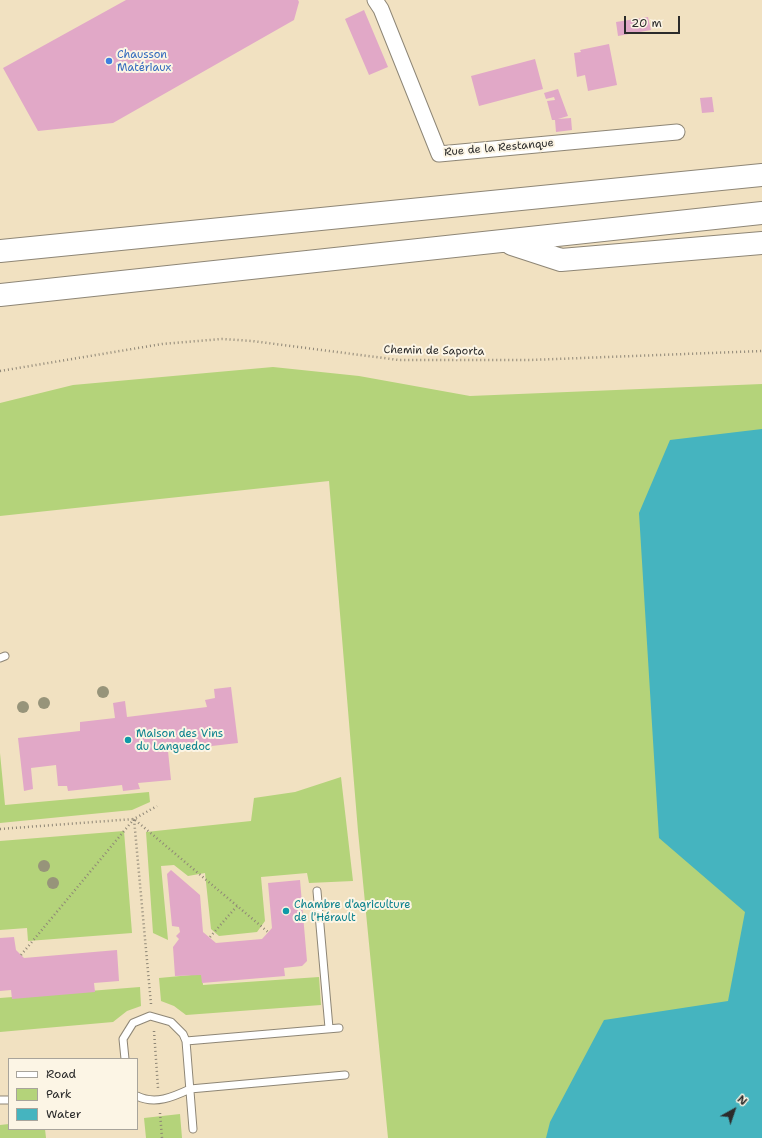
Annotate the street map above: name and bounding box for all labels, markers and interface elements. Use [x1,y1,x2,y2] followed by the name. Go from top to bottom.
[626,8,682,34] scale bar
[631,15,662,31] text: 20 m
[117,48,171,74] place label: Chausson Matériaux
[104,56,114,66] marker: Chausson Matériaux
[444,137,554,159] street label: Rue de la Restanque
[383,344,485,358] street label: Chemin de Saporta
[136,727,223,753] place label: Maison des Vins du Languedoc
[123,735,133,745] marker: Maison des Vins du Languedoc
[294,898,410,924] place label: Chambre d'agriculture de l'Hérault
[281,906,291,916] marker: Chambre d'agriculture de l'Hérault
[8,1058,138,1130] legend
[46,1066,76,1082] text: Road
[46,1086,72,1102] text: Park
[714,1090,754,1130] north arrow
[734,1092,750,1109] text: N
[46,1106,81,1122] text: Water

